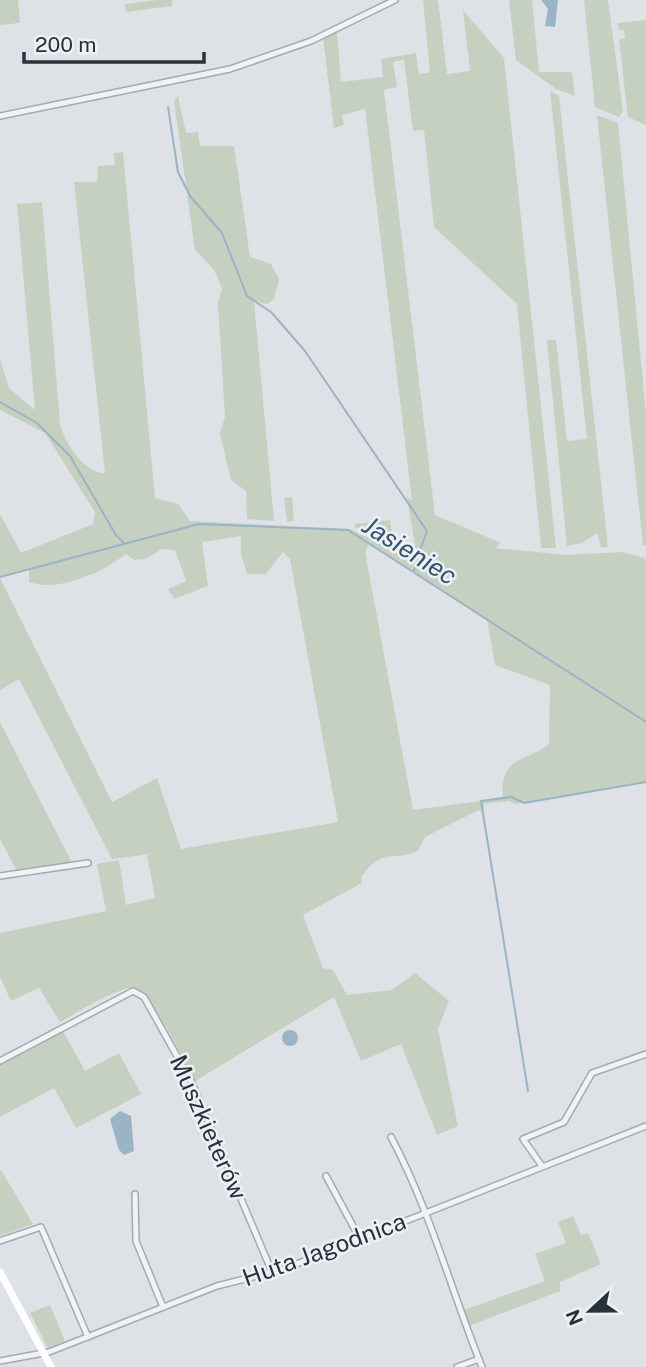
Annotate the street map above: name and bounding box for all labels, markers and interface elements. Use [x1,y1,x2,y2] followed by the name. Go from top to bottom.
[24,21,205,65] scale bar
[35,32,96,57] text: 200 m
[357,509,463,591] water label: Jasieniec
[165,1050,253,1204] street label: Muszkieterów
[238,1206,410,1292] street label: Huta Jagodnica
[555,1276,625,1346] north arrow
[561,1306,587,1328] text: N

